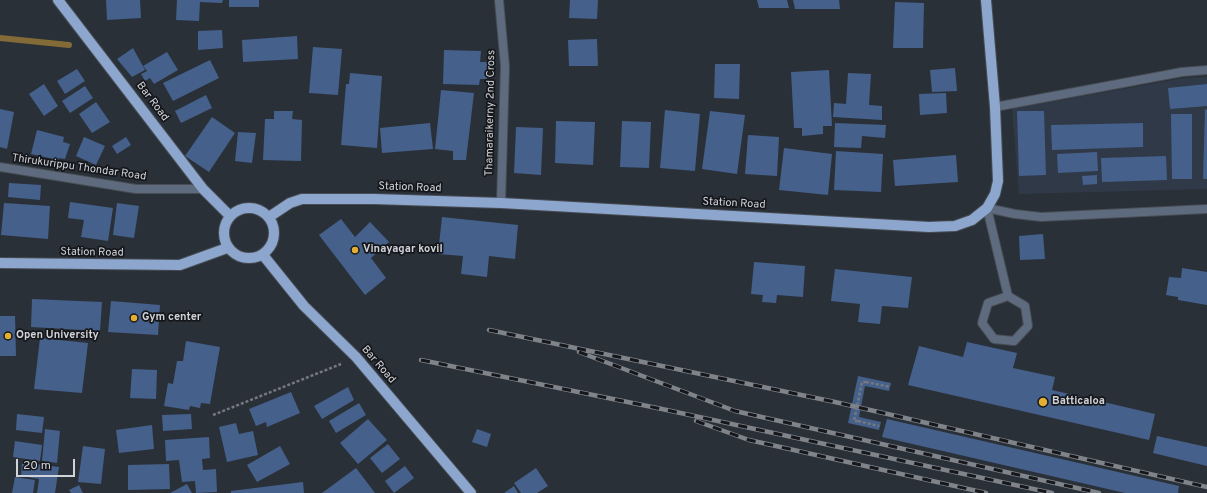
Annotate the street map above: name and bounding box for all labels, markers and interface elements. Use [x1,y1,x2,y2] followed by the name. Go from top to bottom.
[483,50,499,176] street label: Thamaraikerny 2nd Cross
[133,80,171,124] street label: Bar Road
[11,152,147,184] street label: Thirukurippu Thondar Road
[378,180,442,196] street label: Station Road
[702,196,766,212] street label: Station Road
[363,243,443,257] place label: Vinayagar kovil
[350,245,360,255] marker: Vinayagar kovil
[60,246,124,260] street label: Station Road
[142,311,201,325] place label: Gym center
[129,313,139,323] marker: Gym center
[16,329,99,343] place label: Open University
[3,331,13,341] marker: Open University
[358,343,398,387] street label: Bar Road
[1052,395,1105,409] place label: Batticaloa
[1037,396,1049,408] marker: Batticaloa
[18,451,77,477] scale bar
[23,458,51,474] text: 20 m

